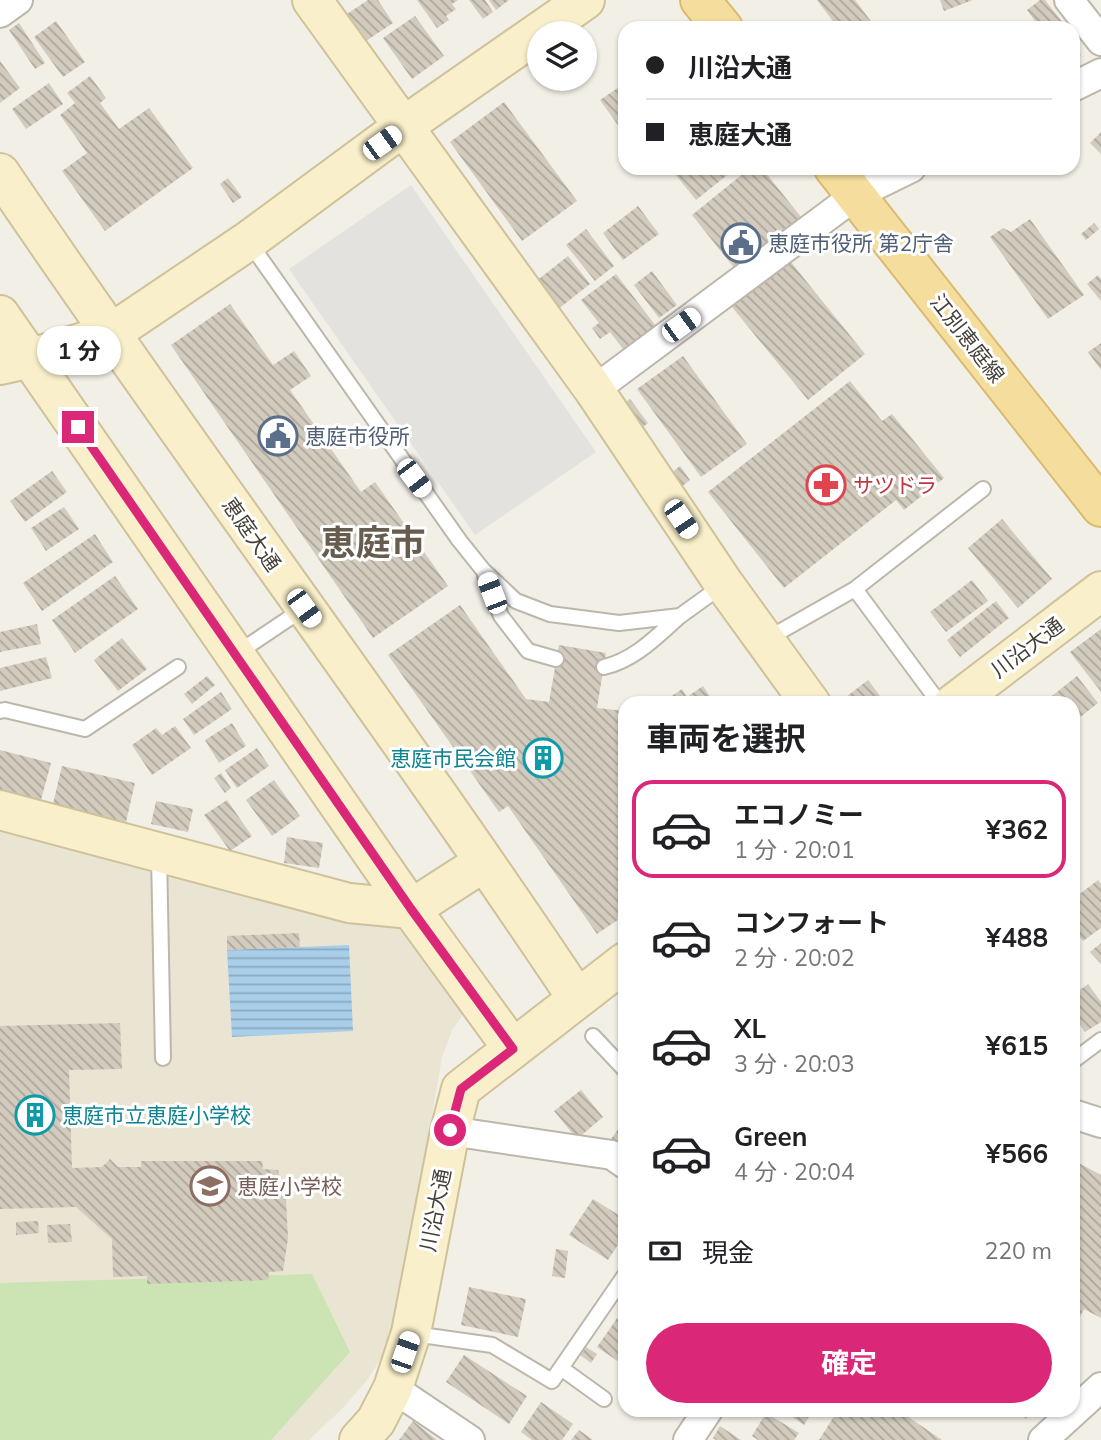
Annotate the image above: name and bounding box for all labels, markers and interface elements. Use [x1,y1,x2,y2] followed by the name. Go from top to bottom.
[527,21,597,91] map controls
[527,21,597,91] button: layers
[688,51,792,84] text: 川沿大通
[688,118,792,151] text: 恵庭大通
[359,122,406,164] car
[720,222,762,264] public building icon: 恵庭市役所 第2庁舎
[768,230,954,256] place label: 恵庭市役所 第2庁舎
[925,289,1011,387] street label: 江別恵庭線
[658,304,705,346] car
[36,326,120,374] callout: 1 分
[57,336,101,365] text: 1 分
[62,411,94,443] route end
[257,415,299,457] public building icon: 恵庭市役所
[305,423,410,449] place label: 恵庭市役所
[393,455,436,501] car
[805,464,847,506] pharmacy icon: サツドラ
[853,472,937,498] place label: サツドラ
[217,492,287,576] street label: 恵庭大通
[661,496,702,542] car
[320,520,426,564] district label: 恵庭市
[475,570,510,616] car
[284,585,325,631] car
[986,611,1068,683] street label: 川沿大通
[646,718,806,758] text: 車両を選択
[522,737,564,779] building icon: 恵庭市民会館
[390,745,516,771] place label: 恵庭市民会館
[650,798,713,861] icon: car
[734,798,864,831] text: エコノミー
[986,813,1048,846] text: ¥362
[734,835,855,864] text: 1 分 · 20:01
[650,906,713,969] icon: car
[734,906,889,939] text: コンフォート
[986,921,1048,954] text: ¥488
[734,943,855,972] text: 2 分 · 20:02
[734,1012,766,1045] text: XL
[650,1014,713,1077] icon: car
[986,1029,1048,1062] text: ¥615
[734,1049,855,1078] text: 3 分 · 20:03
[14,1094,56,1136] building icon: 恵庭市立恵庭小学校
[62,1102,251,1128] place label: 恵庭市立恵庭小学校
[434,1114,466,1146] route start
[734,1120,807,1153] text: Green
[650,1122,713,1185] icon: car
[986,1137,1048,1170] text: ¥566
[734,1157,855,1186] text: 4 分 · 20:04
[189,1165,231,1207] school or university icon: 恵庭小学校
[414,1166,456,1254] street label: 川沿大通
[237,1173,342,1199] place label: 恵庭小学校
[646,1232,684,1270] icon: cash
[702,1236,754,1269] text: 現金
[984,1236,1052,1265] text: 220 m
[646,1323,1052,1403] button: 確定
[389,1329,422,1375] car

